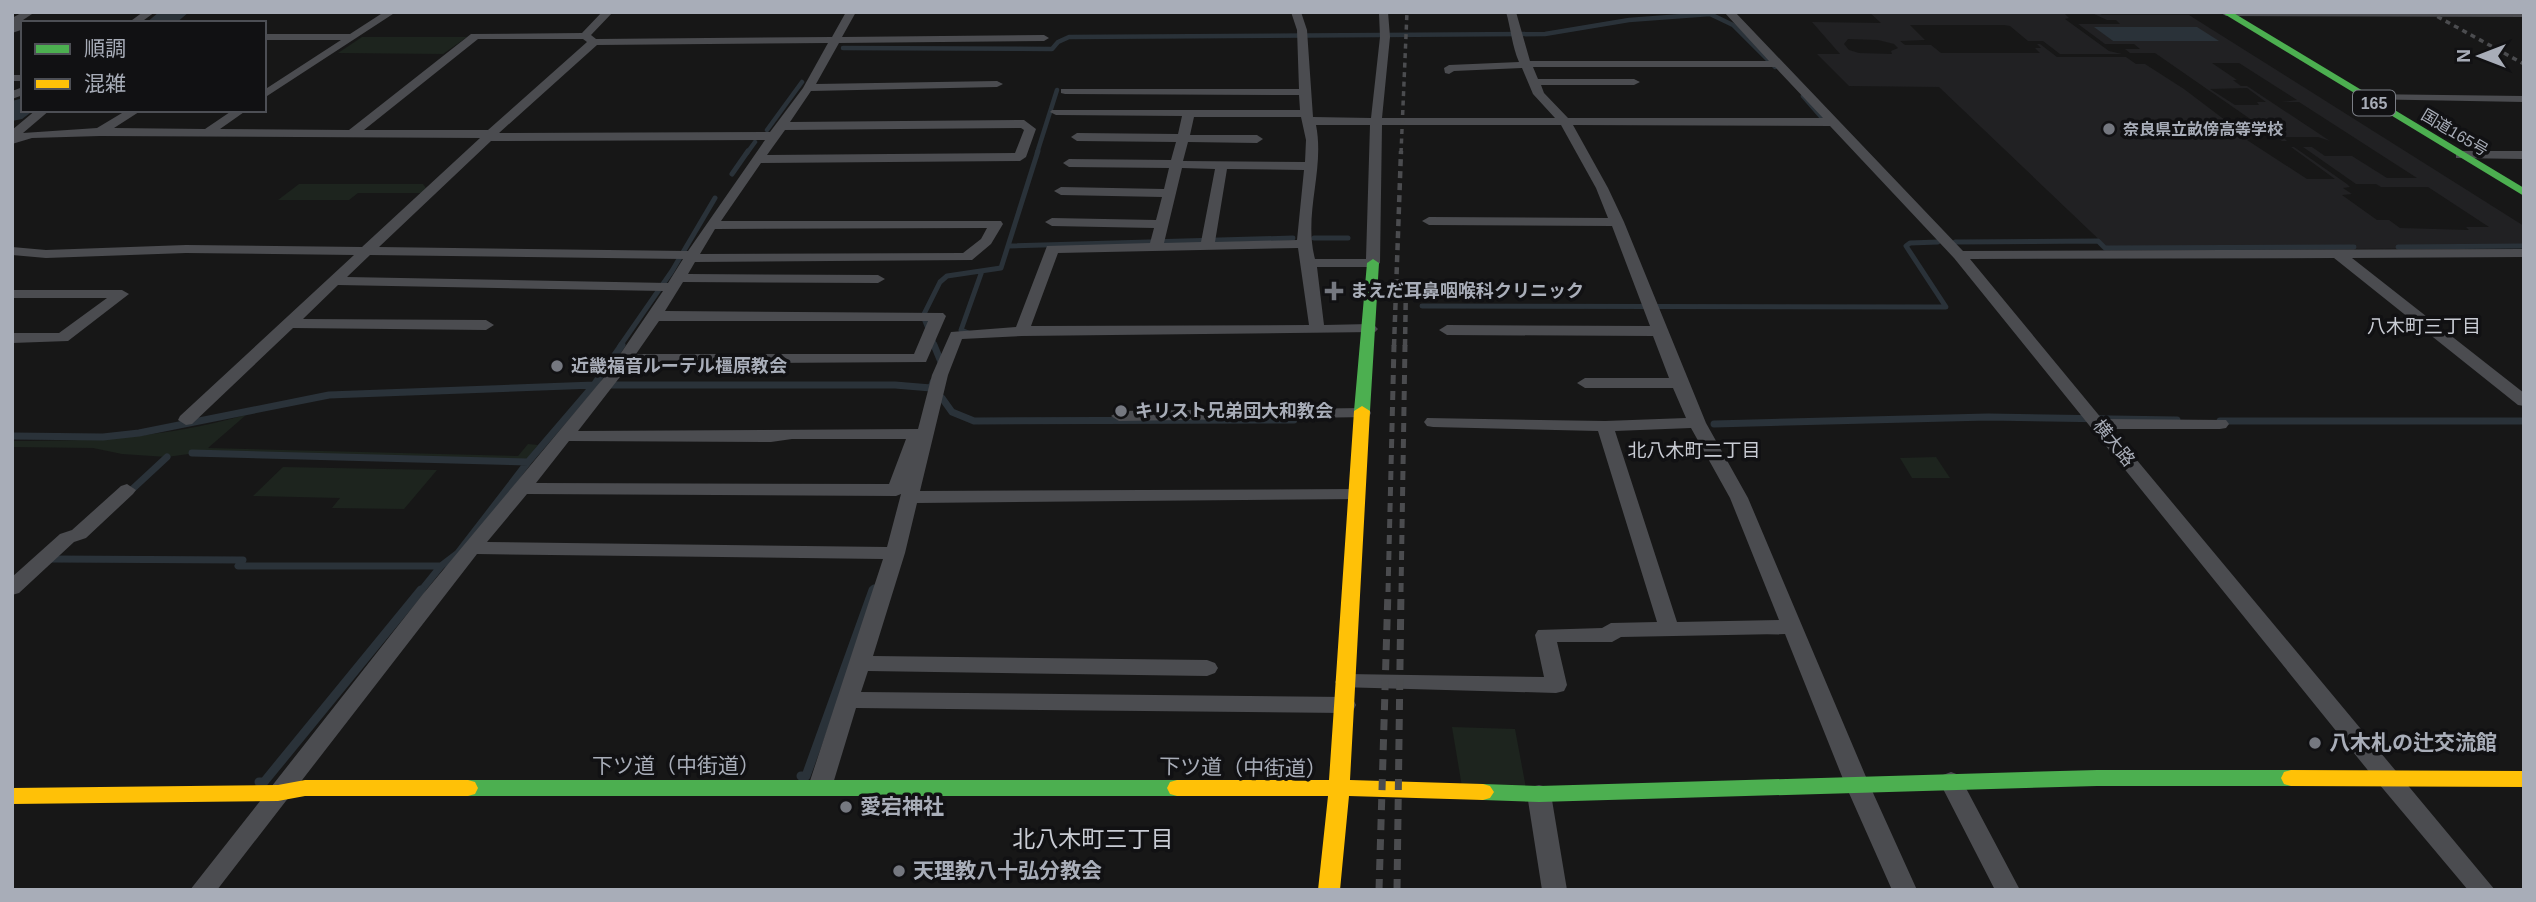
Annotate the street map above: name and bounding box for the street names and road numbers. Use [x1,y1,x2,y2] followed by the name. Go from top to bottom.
[2353,90,2395,116] road number: 165
[2418,106,2491,159] street label: 国道165号
[2089,416,2139,470] street label: 横大路
[592,754,760,777] street label: 下ツ道（中街道）
[1159,755,1327,780] street label: 下ツ道（中街道）

